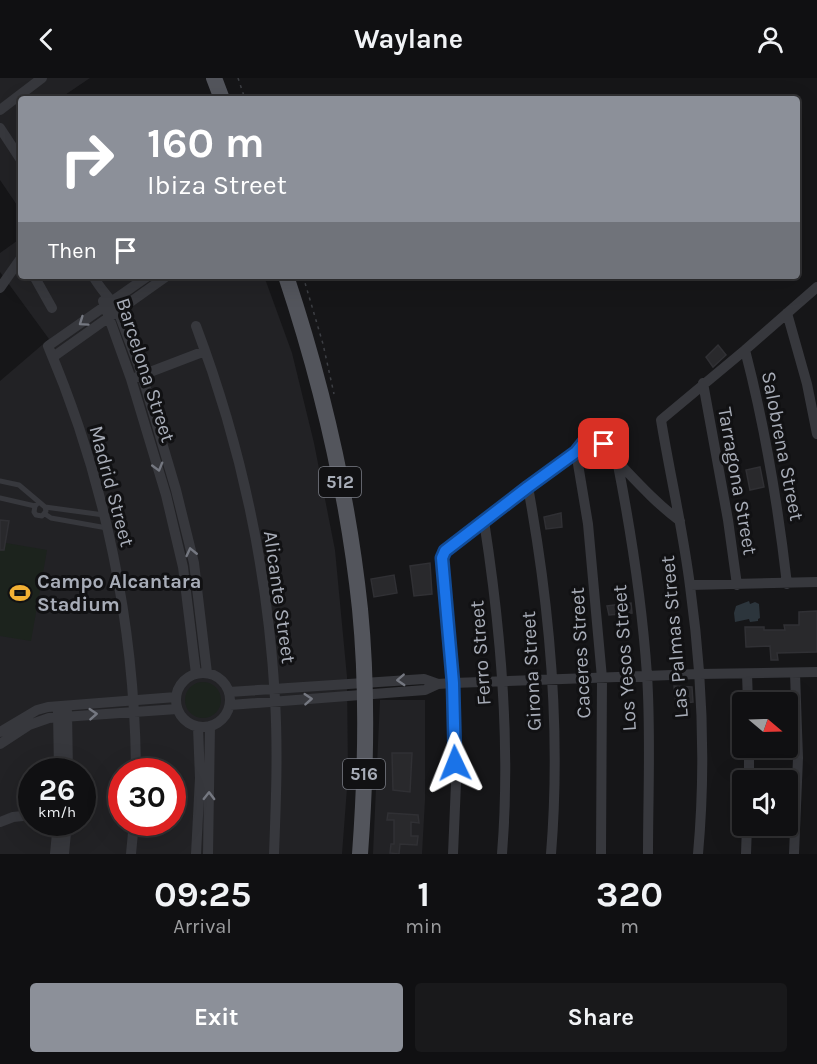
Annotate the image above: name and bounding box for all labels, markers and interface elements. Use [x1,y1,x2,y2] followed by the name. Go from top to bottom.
[30,23,63,56] icon: back
[354,23,463,55] text: Waylane
[754,23,787,56] icon: person
[147,118,265,168] text: 160 m
[48,120,126,198] icon: right
[147,169,287,201] text: Ibiza Street
[109,234,142,267] icon: arrive
[48,238,97,264] text: Then
[111,295,180,446] street label: Barcelona Street
[78,315,89,326] one-way arrow
[757,369,808,523] street label: Salobrena Street
[713,405,762,557] street label: Tarragona Street
[578,418,629,469] pin
[84,423,139,550] street label: Madrid Street
[587,427,620,460] icon: arrive
[151,462,163,472] one-way arrow
[319,467,361,497] road number: 512
[259,529,300,665] street label: Alicante Street
[186,548,199,558] one-way arrow
[656,554,693,719] street label: Las Palmas Street
[37,570,201,616] place label: Campo Alcantara Stadium
[8,581,32,605] sports icon: Campo Alcantara Stadium
[608,583,641,732] street label: Los Yesos Street
[566,586,595,719] street label: Caceres Street
[465,599,496,706] street label: Ferro Street
[517,610,546,731] street label: Girona Street
[396,673,405,686] one-way arrow
[732,692,798,758] north arrow
[732,692,798,836] map controls
[303,693,312,706] one-way arrow
[89,708,98,721] one-way arrow
[423,731,487,795] position arrow
[108,758,186,836] speed limit sign: 30
[343,759,385,789] road number: 516
[732,770,798,836] button: sound
[39,772,75,808] text: 26
[203,791,216,800] one-way arrow
[38,803,76,821] text: km/h
[154,873,251,915] text: 09:25
[417,873,430,915] text: 1
[596,873,663,915] text: 320
[173,915,232,938] text: Arrival
[405,915,442,938] text: min
[620,915,639,938] text: m
[30,983,403,1052] button: Exit
[415,983,787,1052] button: Share

